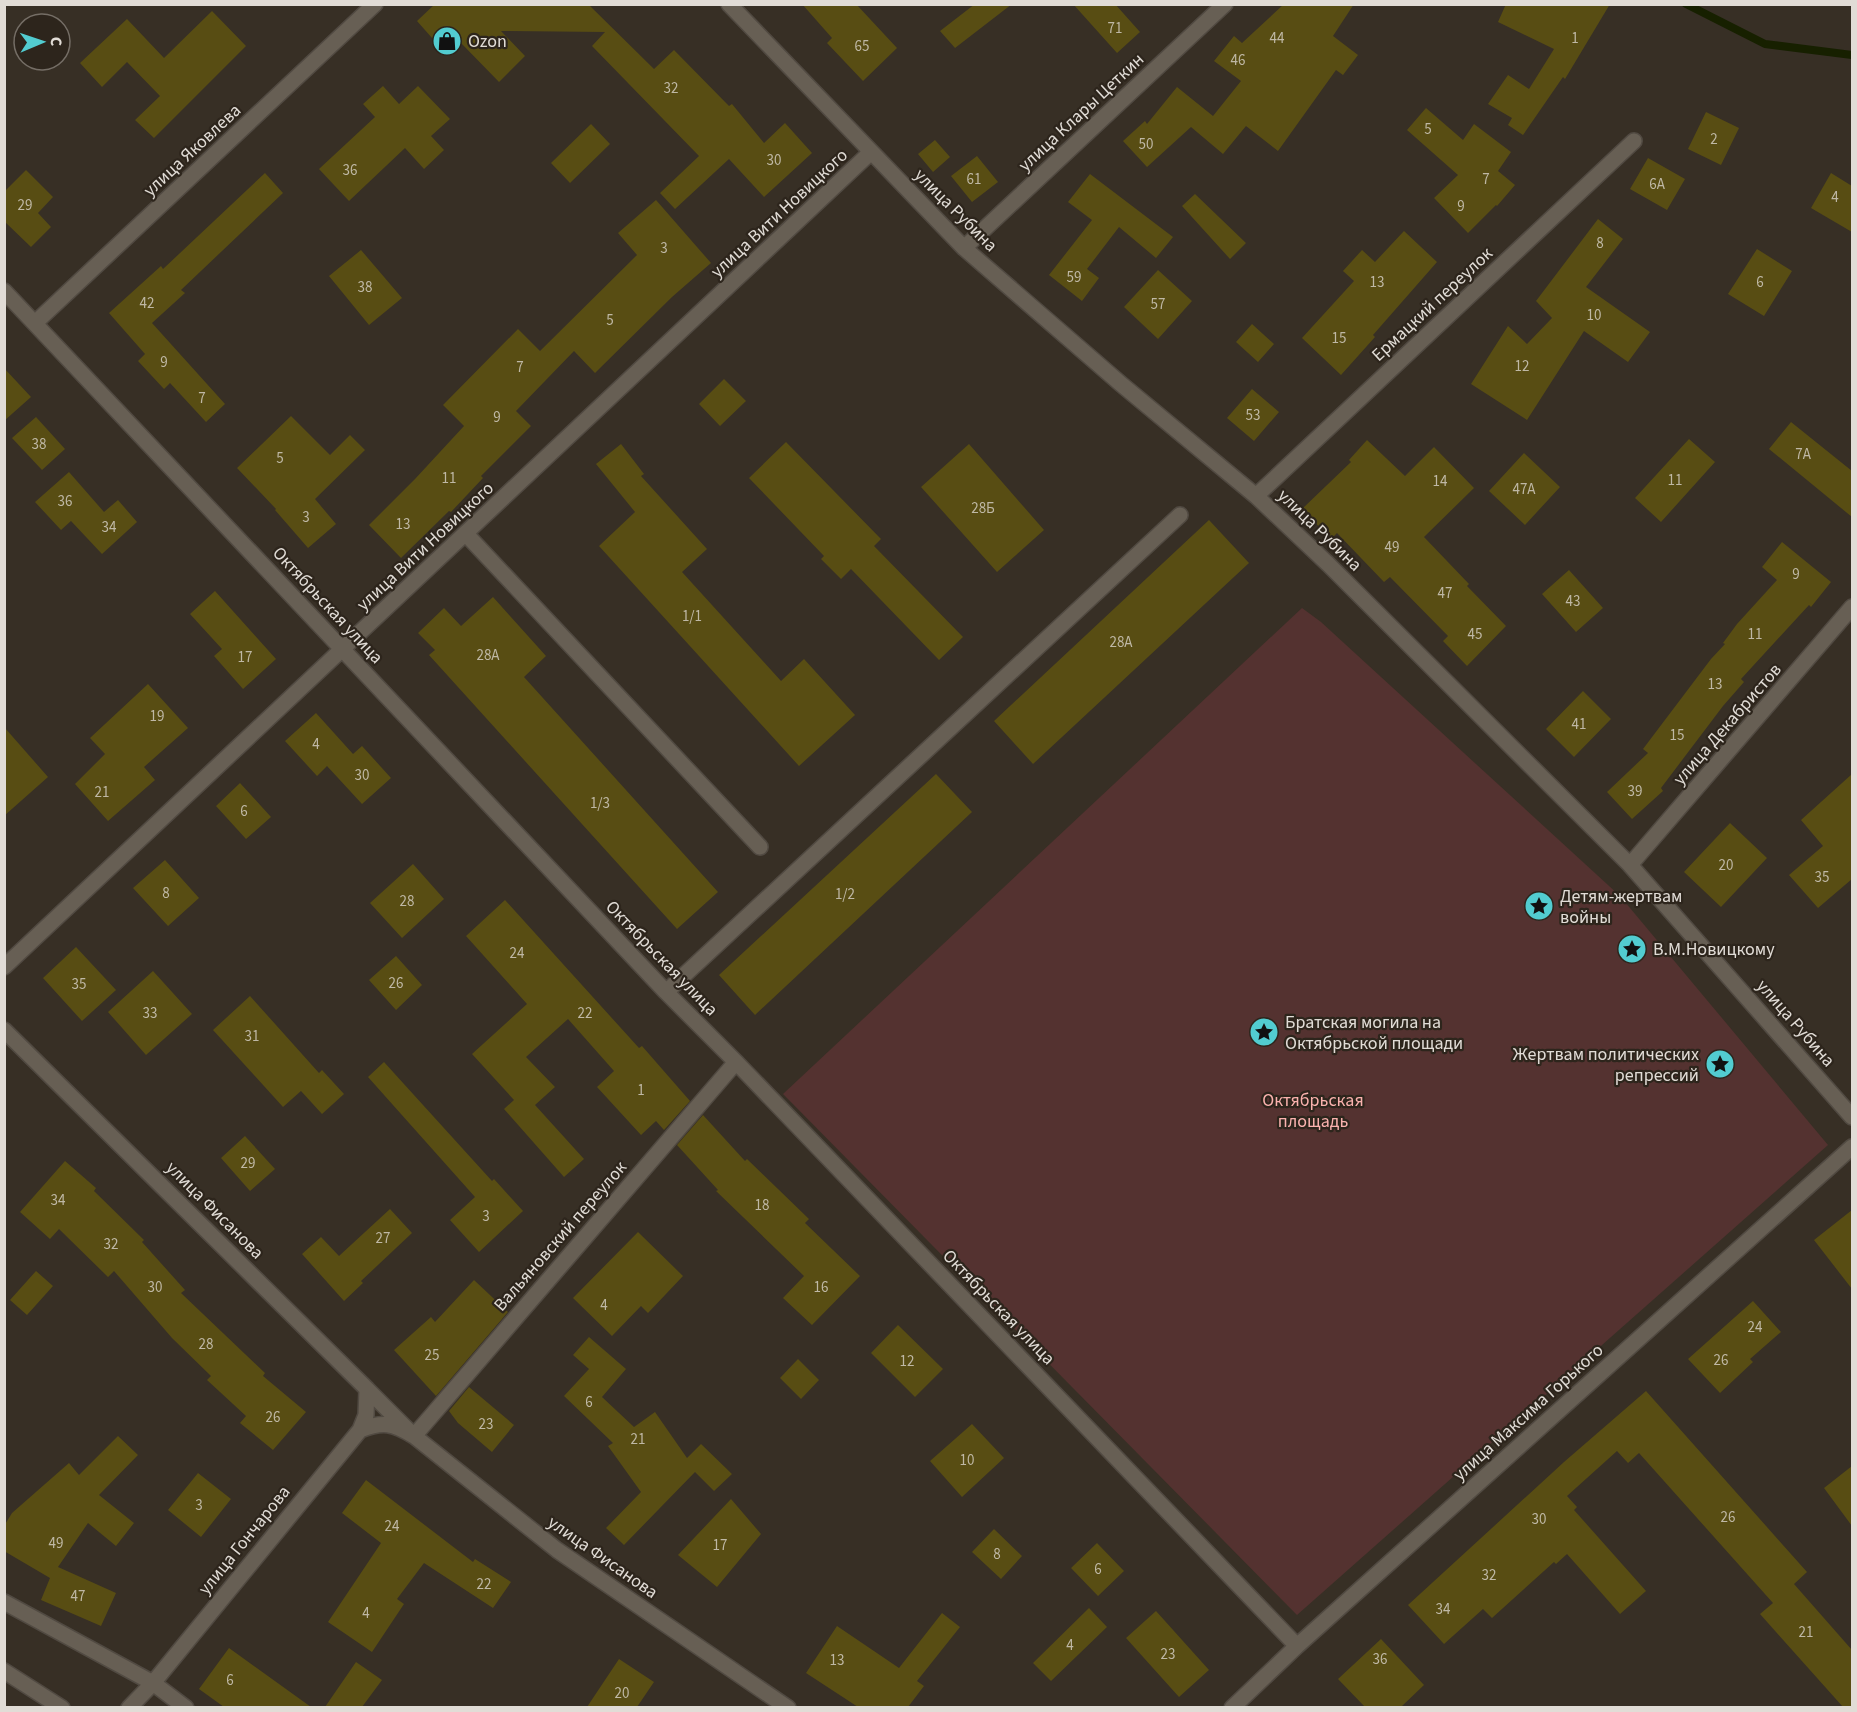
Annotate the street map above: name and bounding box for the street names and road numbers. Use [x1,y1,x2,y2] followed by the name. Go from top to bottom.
[1013,47,1150,177] street label: улица Клары Цеткин
[138,98,247,202] street label: улица Яковлева
[705,143,853,284] street label: улица Вити Новицкого
[908,163,1003,258] street label: улица Рубина
[1366,242,1498,367] street label: Ермацкий переулок
[351,476,499,617] street label: улица Вити Новицкого
[1272,484,1367,577] street label: улица Рубина
[267,541,389,670] street label: Октябрьская улица
[1667,658,1787,791] street label: улица Декабристов
[600,895,723,1022] street label: Октябрьская улица
[1751,974,1841,1072] street label: улица Рубина
[160,1156,269,1265] street label: улица Фисанова
[488,1156,633,1317] street label: Вальяновский переулок
[937,1244,1060,1371] street label: Октябрьская улица
[1448,1338,1609,1487] street label: улица Максима Горького
[193,1480,296,1600] street label: улица Гончарова
[543,1510,663,1605] street label: улица Фисанова

